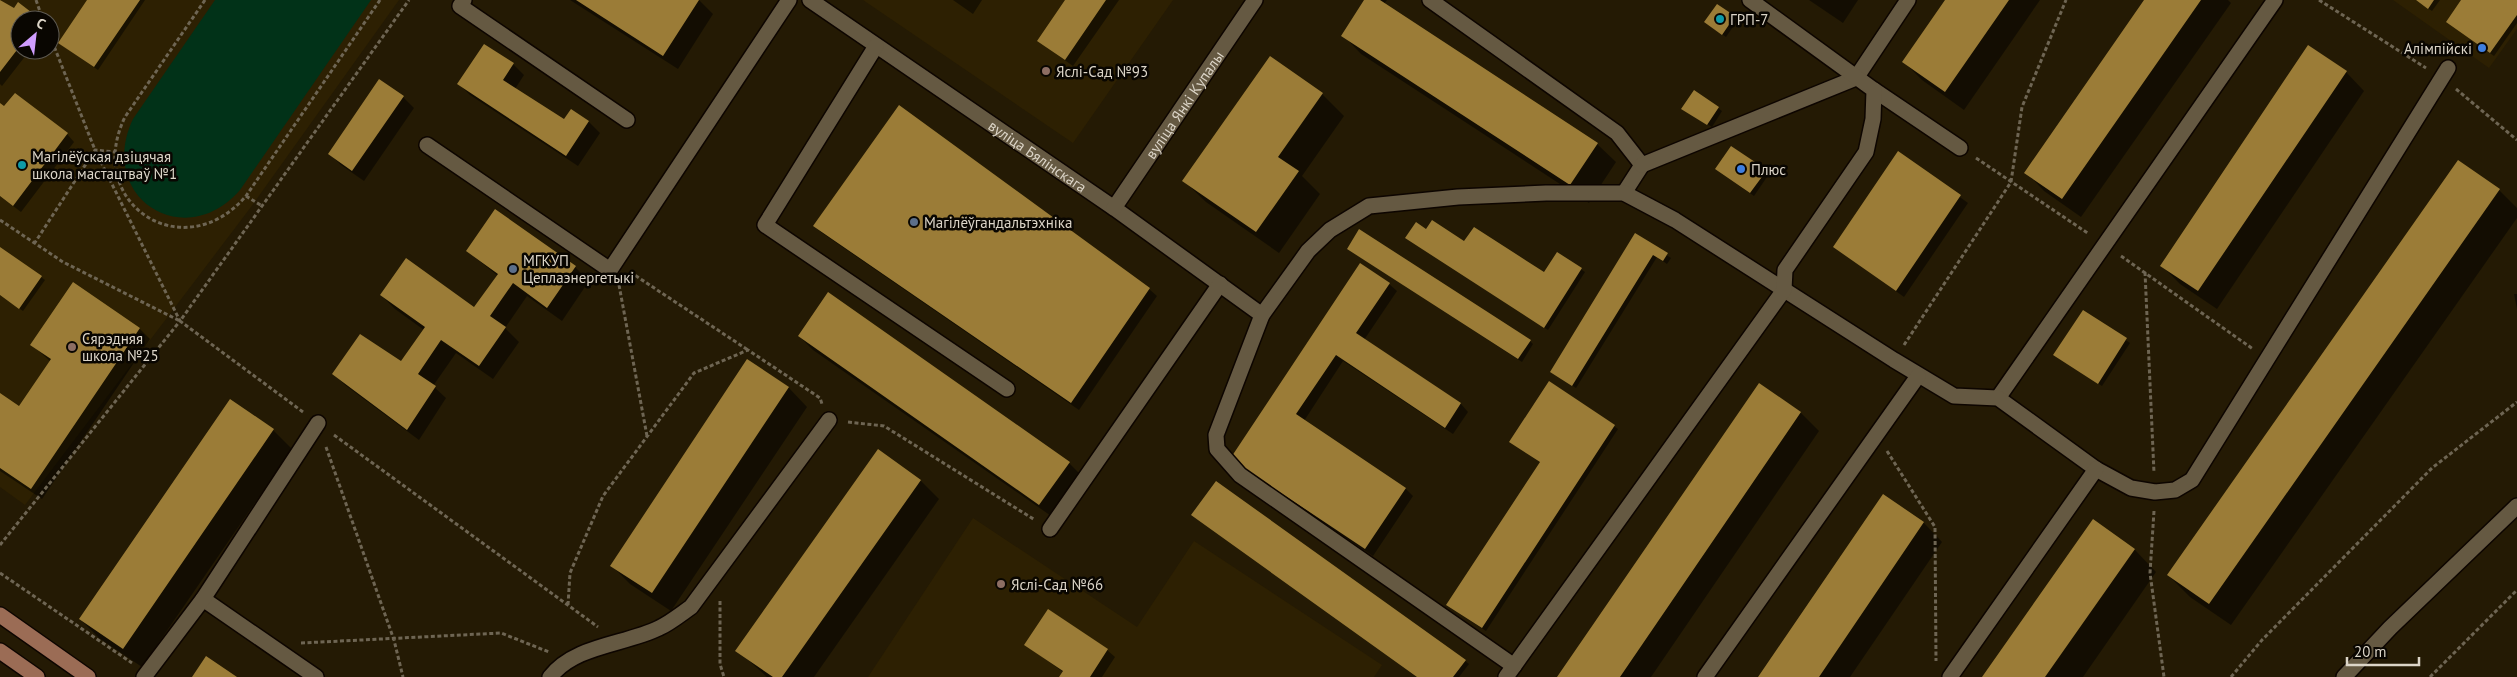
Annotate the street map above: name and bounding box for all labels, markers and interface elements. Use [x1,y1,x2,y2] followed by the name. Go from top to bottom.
[10,10,60,60] north arrow
[1730,10,1768,29] place label: ГРП-7
[1714,13,1726,25] marker: ГРП-7
[33,14,49,33] text: С
[2404,39,2472,58] place label: Алімпійскі
[2476,42,2488,54] marker: Алімпійскі
[1141,47,1228,162] street label: вуліца Янкі Купалы
[1056,62,1148,81] place label: Яслі-Сад №93
[1040,65,1052,77] marker: Яслі-Сад №93
[985,116,1091,196] street label: вуліца Бялінскага
[32,147,177,183] place label: Магілёўская дзіцячая школа мастацтваў №1
[16,159,28,171] marker: Магілёўская дзіцячая школа мастацтваў №1
[1751,160,1786,179] place label: Плюс
[1735,163,1747,175] marker: Плюс
[924,213,1072,232] place label: Магілёўгандальтэхніка
[908,216,920,228] marker: Магілёўгандальтэхніка
[523,251,634,287] place label: МГКУП Цеплаэнергетыкі
[507,263,519,275] marker: МГКУП Цеплаэнергетыкі
[82,329,159,365] place label: Сярэдняя школа №25
[66,341,78,353] marker: Сярэдняя школа №25
[1011,575,1103,594] place label: Яслі-Сад №66
[995,578,1007,590] marker: Яслі-Сад №66
[2347,634,2420,666] scale bar
[2354,642,2387,661] text: 20 m

